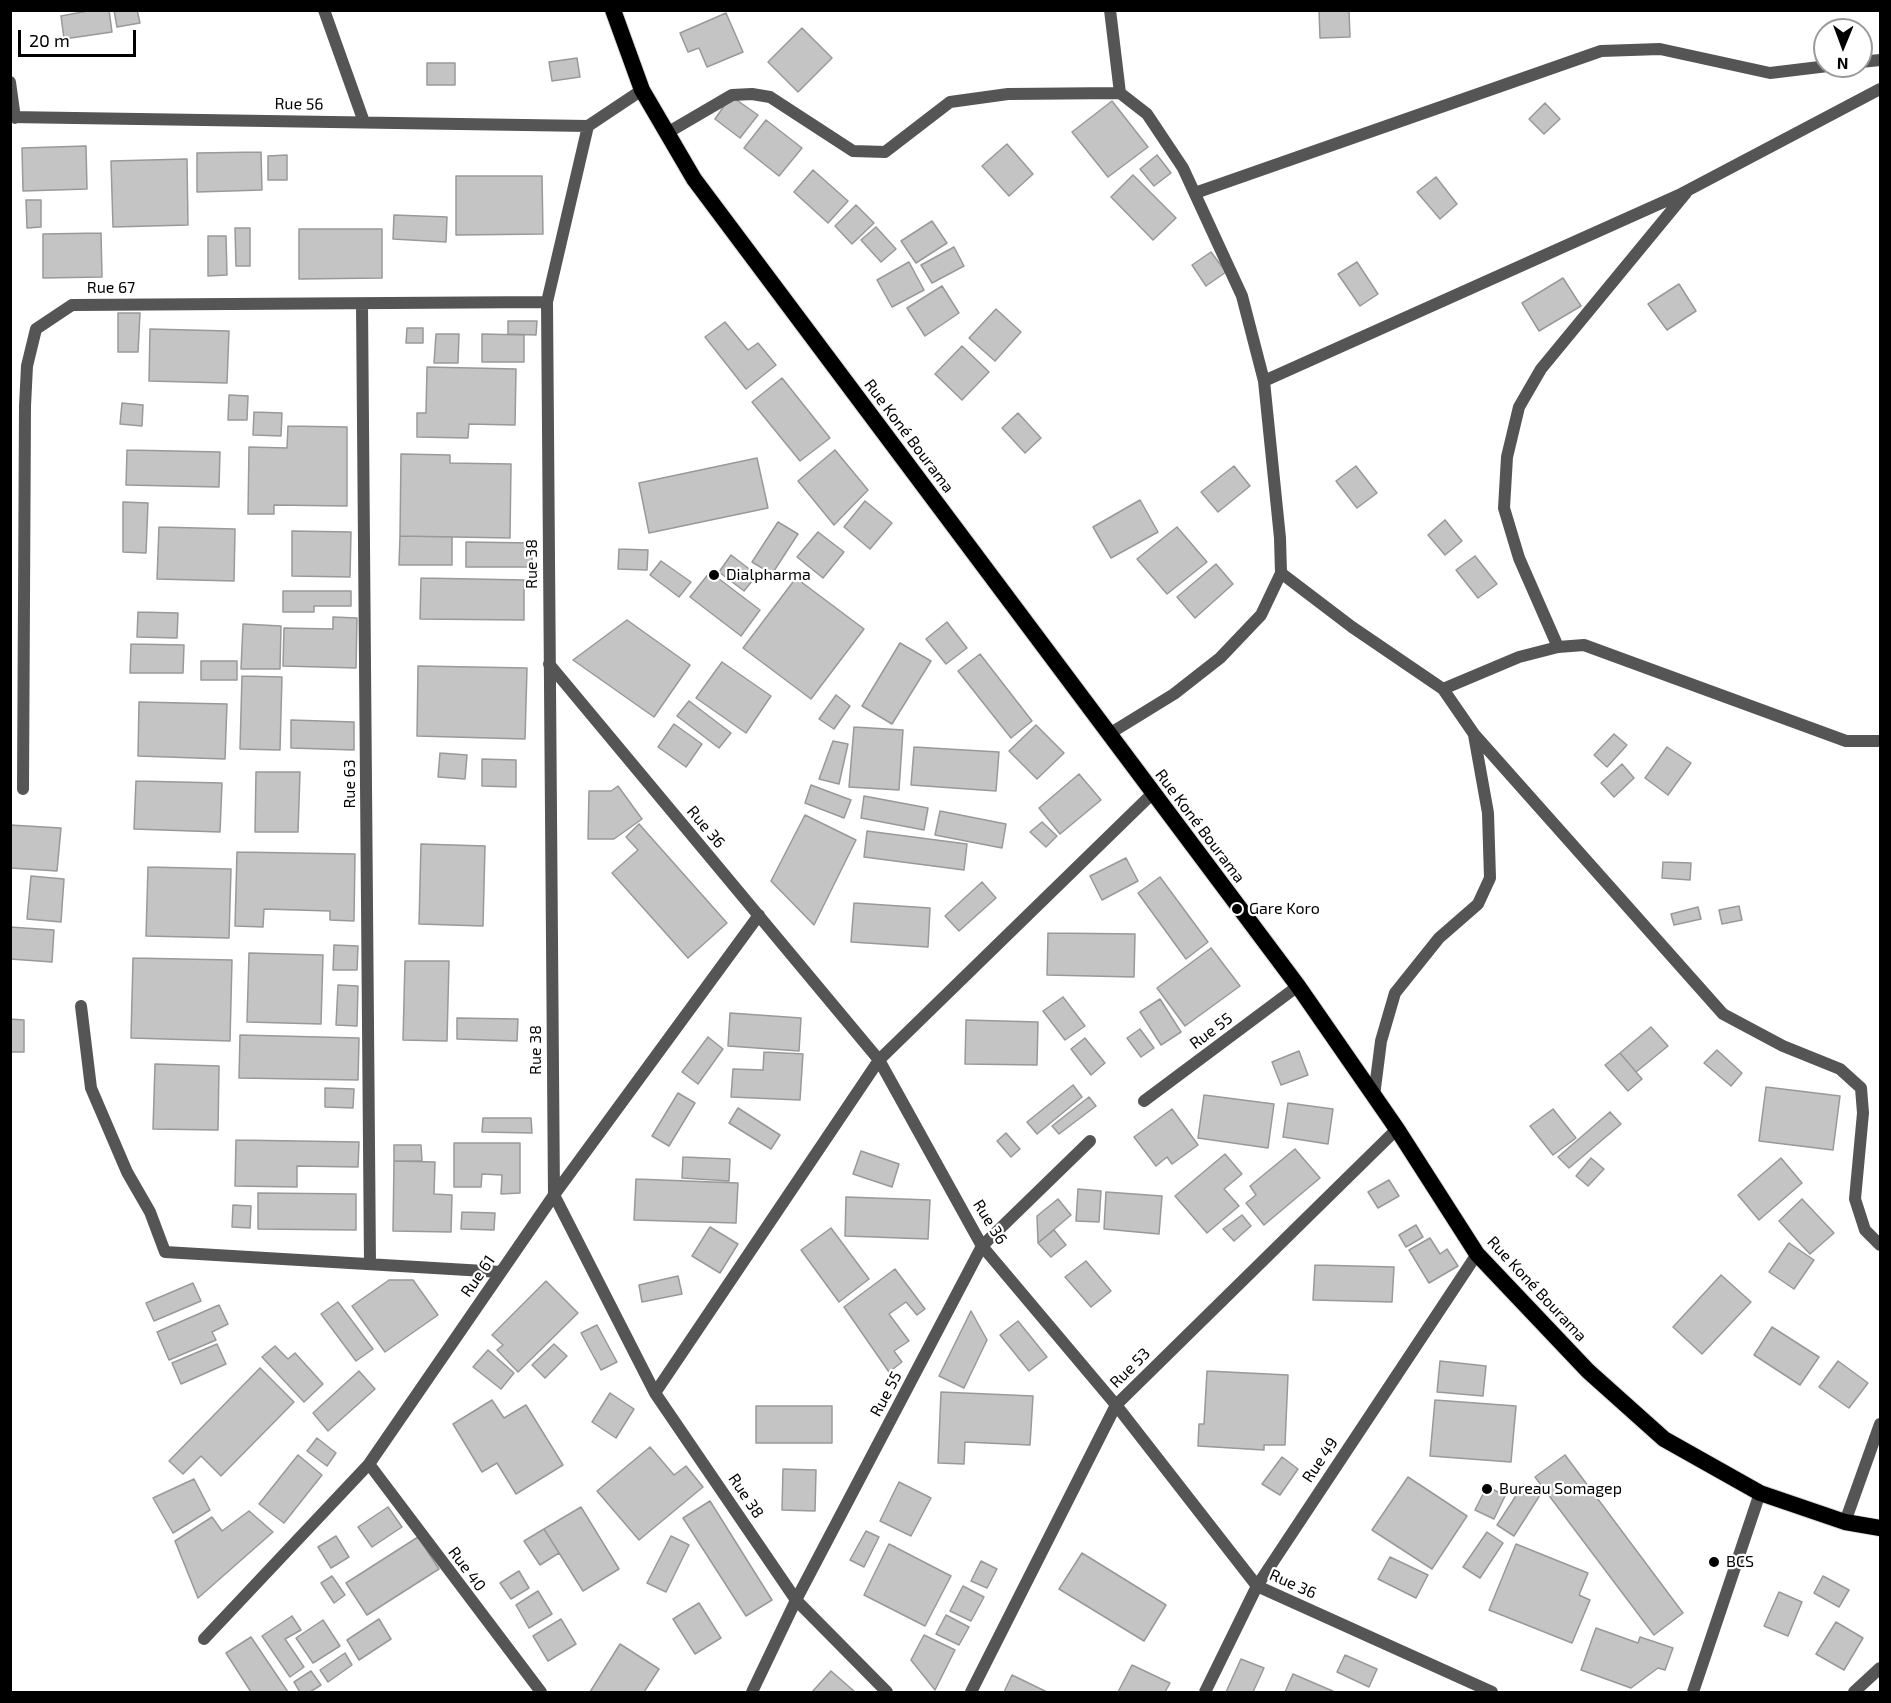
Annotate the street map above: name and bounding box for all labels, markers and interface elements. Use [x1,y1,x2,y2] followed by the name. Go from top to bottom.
[21,18,140,56] scale bar
[1813,18,1873,78] north arrow
[29,29,70,51] text: 20 m
[1837,55,1849,74] text: N
[274,94,324,114] street label: Rue 56
[87,278,135,298] street label: Rue 67
[860,375,958,497] street label: Rue Koné Bourama
[522,539,542,589] street label: Rue 38
[726,565,811,585] place label: Dialpharma
[707,568,721,582] marker: Dialpharma
[340,759,360,809] street label: Rue 63
[1151,765,1249,887] street label: Rue Koné Bourama
[683,802,729,852] street label: Rue 36
[1249,899,1320,919] place label: Gare Koro
[1230,902,1244,916] marker: Gare Koro
[1186,1009,1236,1053] street label: Rue 55
[526,1025,546,1075] street label: Rue 38
[969,1196,1011,1248] street label: Rue 36
[1483,1232,1591,1346] street label: Rue Koné Bourama
[457,1251,499,1301] street label: Rue 61
[1106,1344,1154,1392] street label: Rue 53
[866,1368,906,1420] street label: Rue 55
[1298,1434,1342,1486] street label: Rue 49
[724,1470,768,1522] street label: Rue 38
[1499,1479,1622,1499] place label: Bureau Somagep
[1480,1482,1494,1496] marker: Bureau Somagep
[444,1543,490,1595] street label: Rue 40
[1726,1552,1754,1572] place label: BCS
[1707,1555,1721,1569] marker: BCS
[1267,1565,1319,1603] street label: Rue 36

